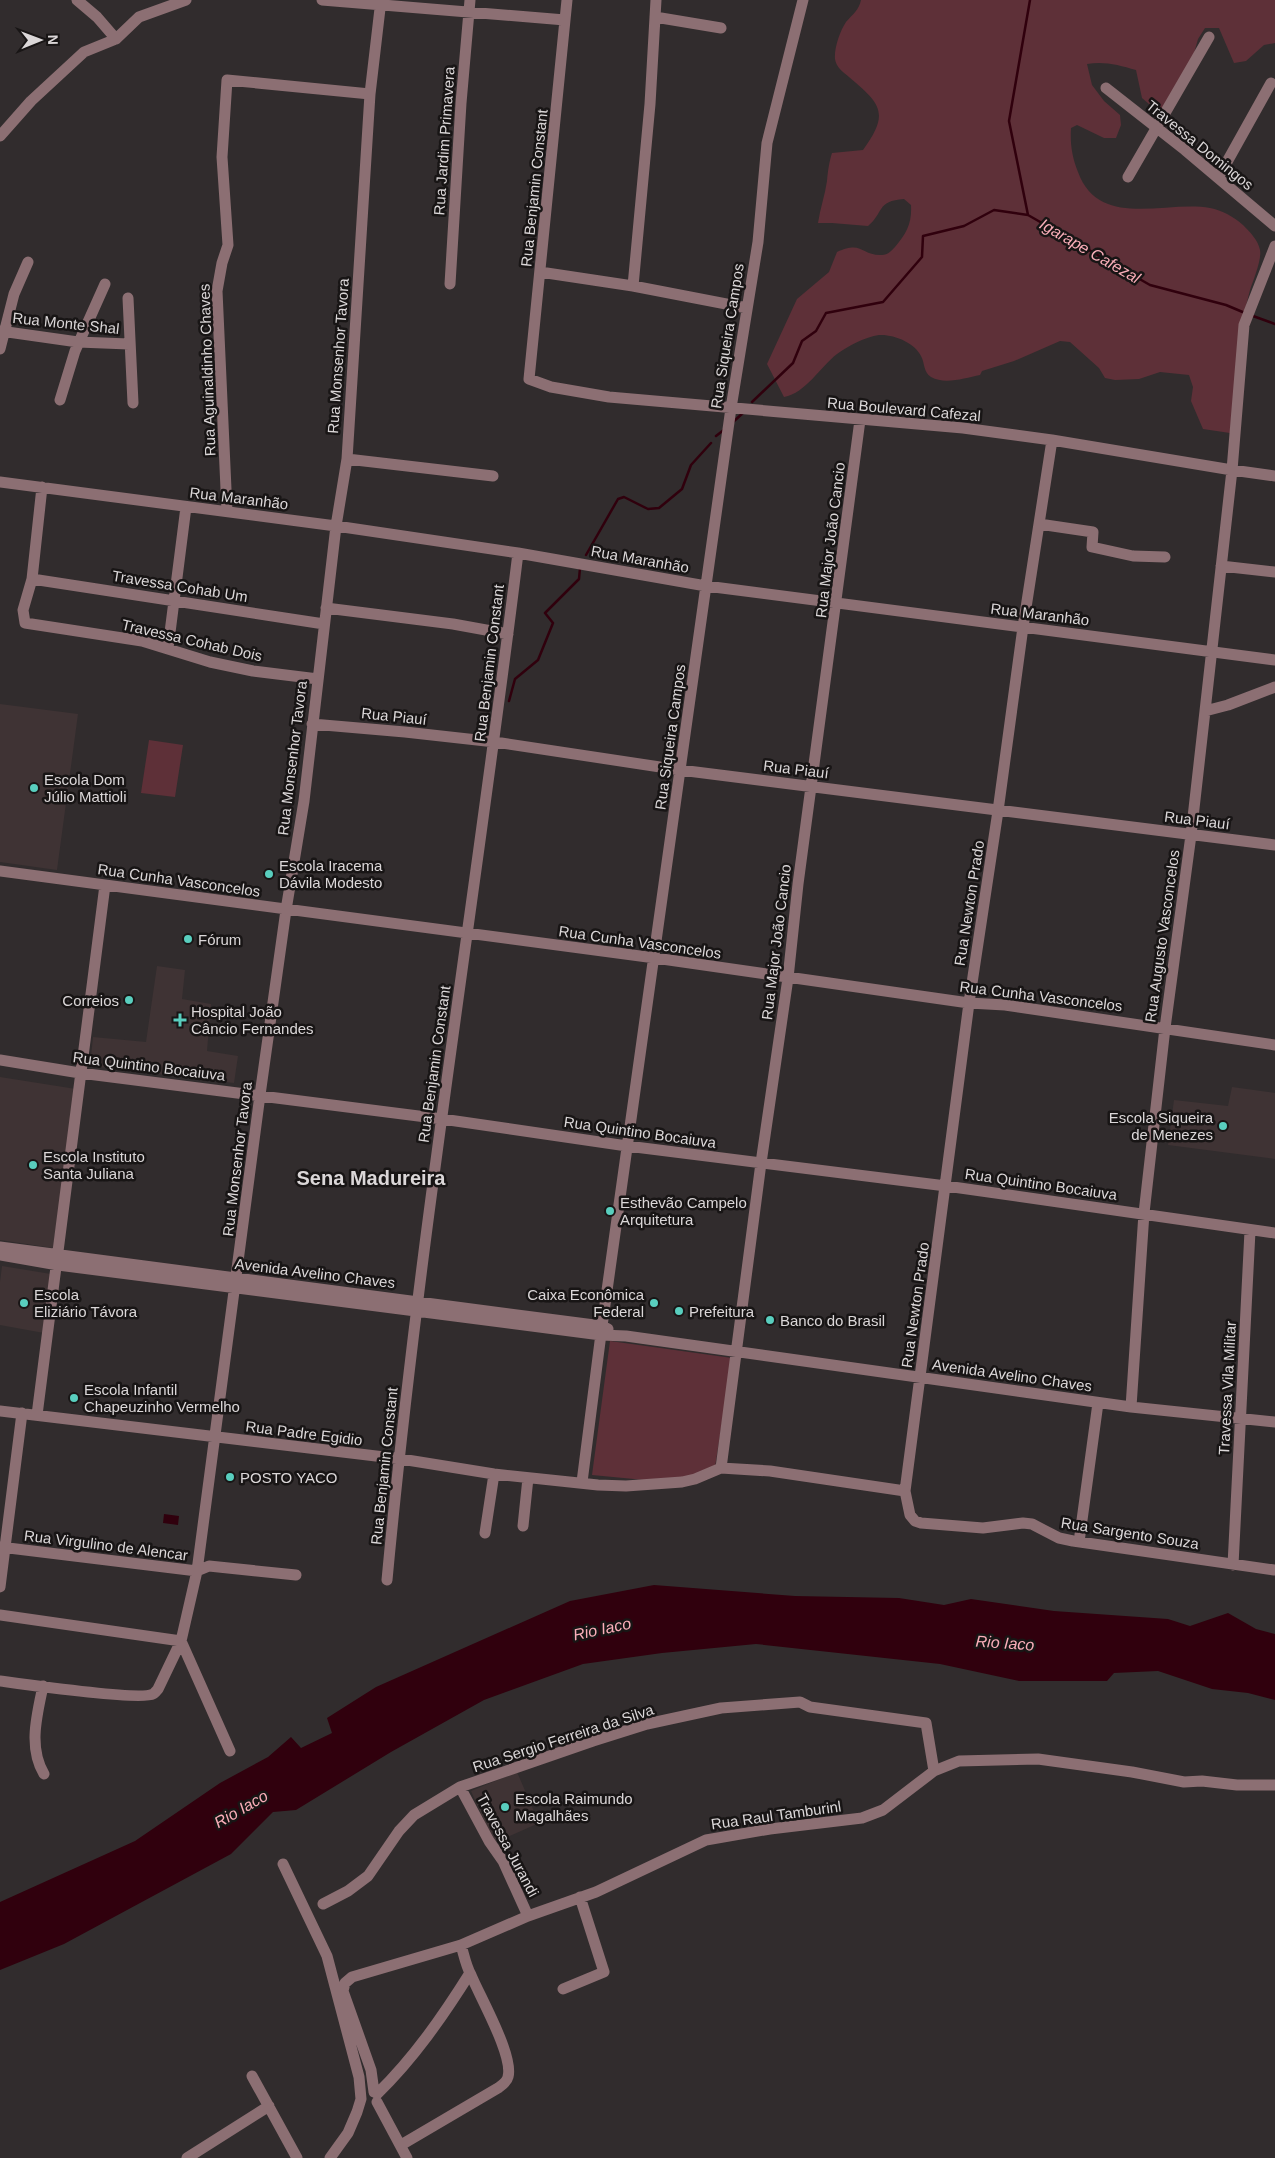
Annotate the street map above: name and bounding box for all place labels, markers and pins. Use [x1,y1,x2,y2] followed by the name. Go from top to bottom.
[44,771,127,805] place label: Escola Dom Júlio Mattioli
[28,782,40,794] marker: Escola Dom Júlio Mattioli
[279,857,383,891] place label: Escola Iracema Dávila Modesto
[263,868,275,880] marker: Escola Iracema Dávila Modesto
[198,931,241,948] place label: Fórum
[182,933,194,945] marker: Fórum
[62,992,119,1009] place label: Correios
[123,994,135,1006] marker: Correios
[191,1003,314,1037] place label: Hospital João Câncio Fernandes
[173,1013,187,1027] marker: Hospital João Câncio Fernandes
[1109,1109,1214,1143] place label: Escola Siqueira de Menezes
[1217,1120,1229,1132] marker: Escola Siqueira de Menezes
[43,1148,145,1182] place label: Escola Instituto Santa Juliana
[27,1159,39,1171] marker: Escola Instituto Santa Juliana
[620,1194,747,1228] place label: Esthevão Campelo Arquitetura
[604,1205,616,1217] marker: Esthevão Campelo Arquitetura
[34,1286,138,1320] place label: Escola Eliziário Távora
[527,1286,645,1320] place label: Caixa Econômica Federal
[18,1297,30,1309] marker: Escola Eliziário Távora
[648,1297,660,1309] marker: Caixa Econômica Federal
[689,1303,755,1320] place label: Prefeitura
[673,1305,685,1317] marker: Prefeitura
[780,1312,885,1329] place label: Banco do Brasil
[764,1314,776,1326] marker: Banco do Brasil
[84,1381,240,1415] place label: Escola Infantil Chapeuzinho Vermelho
[68,1392,80,1404] marker: Escola Infantil Chapeuzinho Vermelho
[240,1469,338,1486] place label: POSTO YACO
[224,1471,236,1483] marker: POSTO YACO
[515,1790,633,1824] place label: Escola Raimundo Magalhães
[499,1801,511,1813] marker: Escola Raimundo Magalhães

